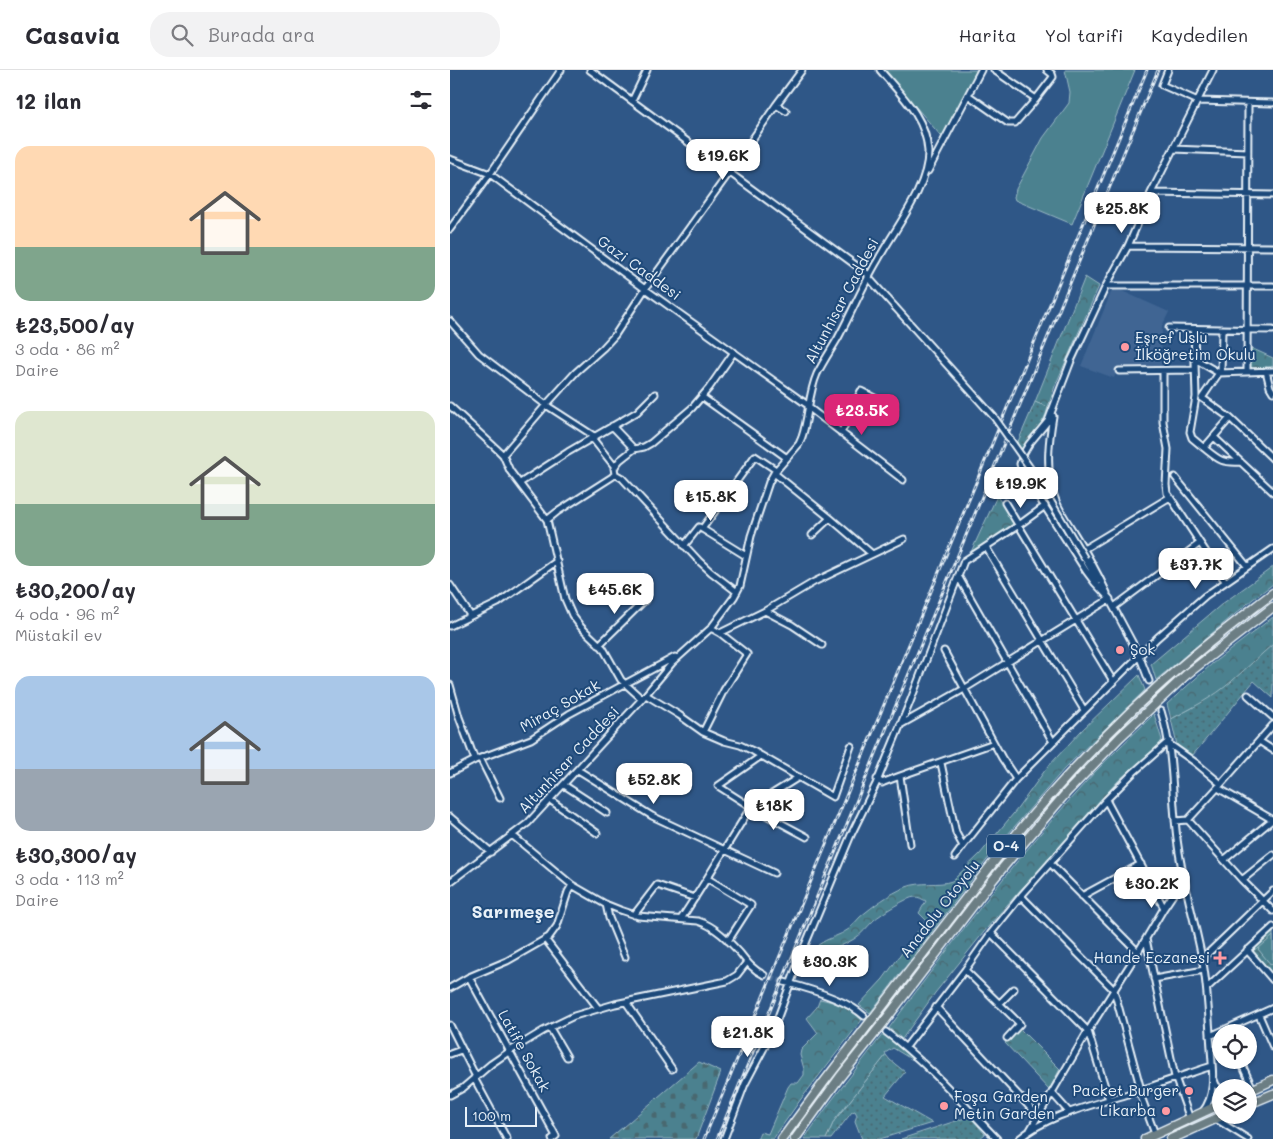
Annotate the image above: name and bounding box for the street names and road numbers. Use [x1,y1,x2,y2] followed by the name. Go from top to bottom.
[594,230,685,304] street label: Gazi Caddesi
[800,234,883,367] street label: Altunhisar Caddesi
[516,674,603,736] street label: Miraç Sokak
[513,701,623,817] street label: Altunhisar Caddesi
[987,834,1025,858] road number: O-4
[895,855,984,962] street label: Anadolu Otoyolu
[494,1006,556,1095] street label: Latife Sokak

